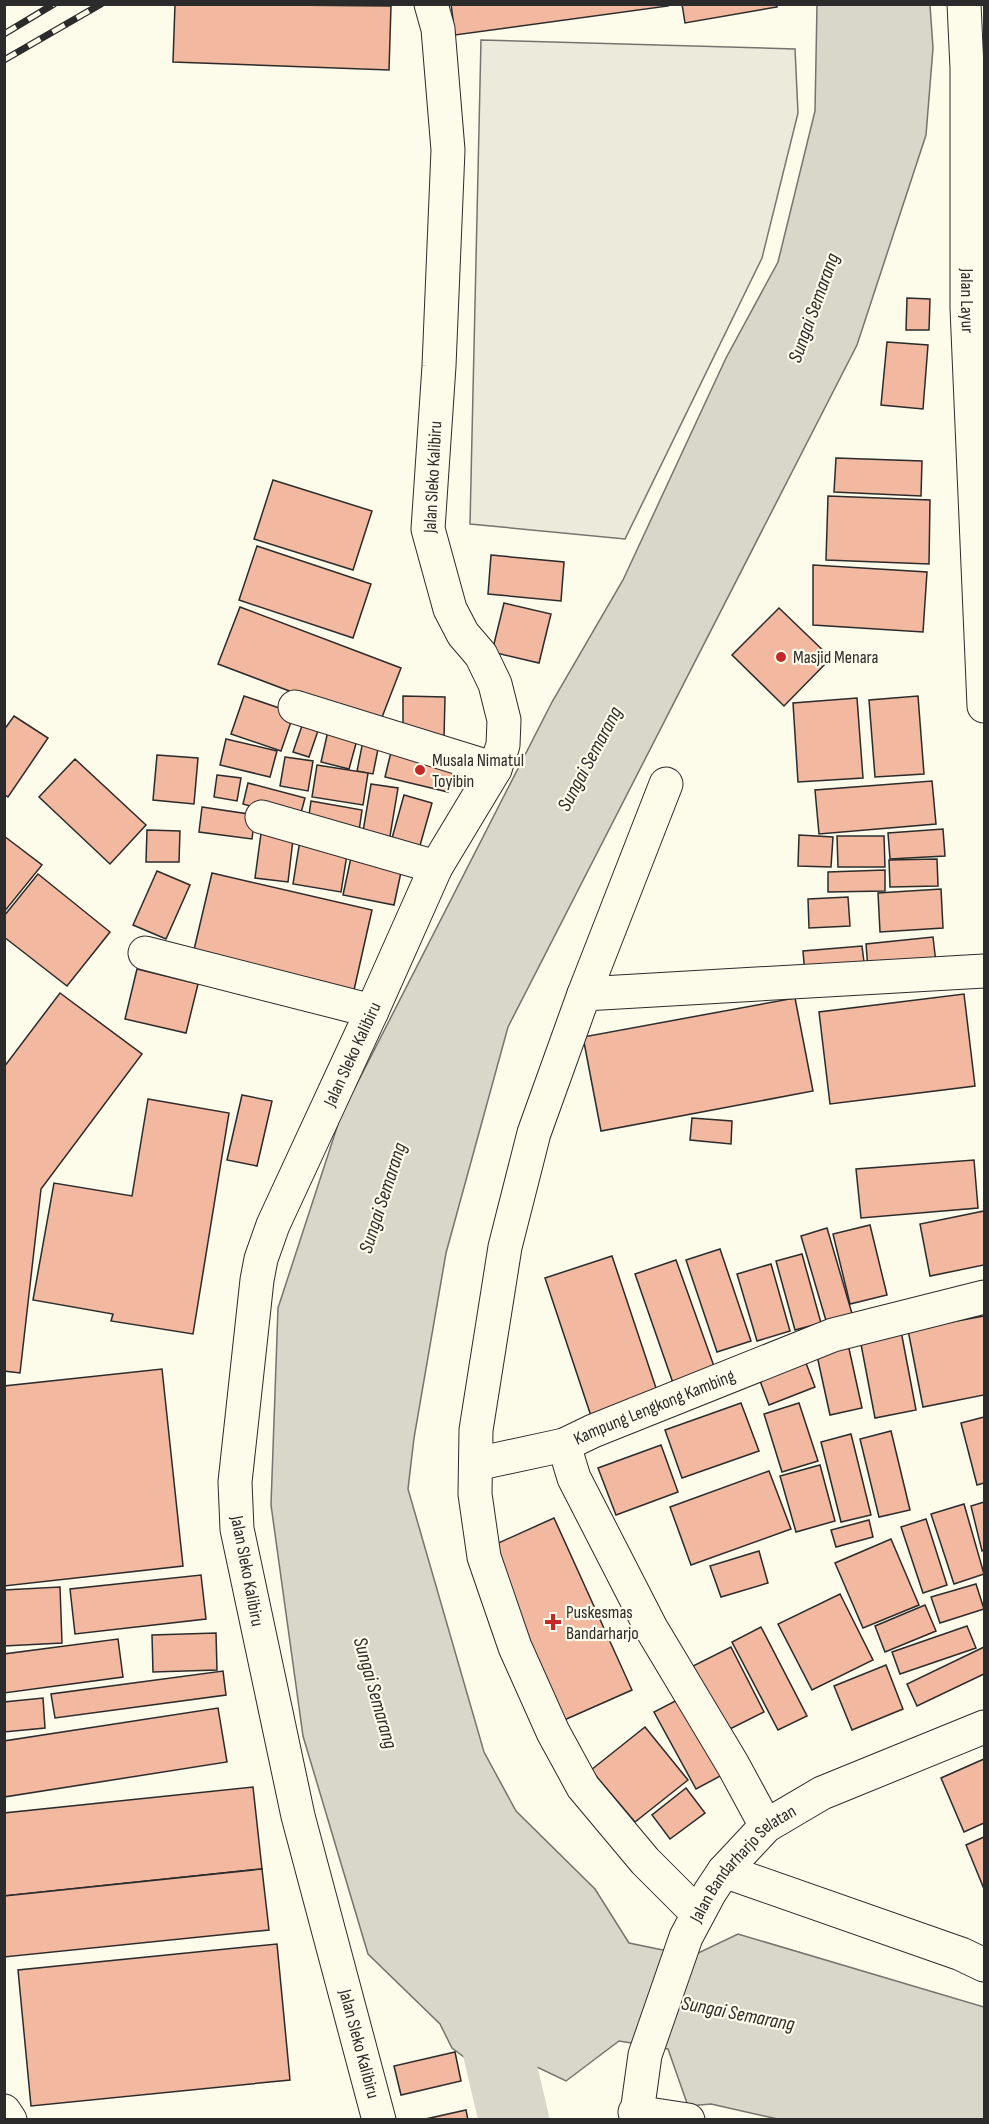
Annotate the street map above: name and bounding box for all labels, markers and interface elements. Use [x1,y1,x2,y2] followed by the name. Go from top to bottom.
[783,250,845,366] water label: Sungai Semarang
[956,268,979,334] street label: Jalan Layur
[420,420,446,535] street label: Jalan Sleko Kalibiru
[793,647,878,668] place label: Masjid Menara
[774,650,788,664] marker: Masjid Menara
[552,703,628,815] water label: Sungai Semarang
[432,750,524,792] place label: Musala Nimatul Toyibin
[413,763,427,777] marker: Musala Nimatul Toyibin
[319,999,385,1110] street label: Jalan Sleko Kalibiru
[354,1140,412,1256] water label: Sungai Semarang
[570,1365,738,1449] street label: Kampung Lengkong Kambing
[226,1513,268,1628] street label: Jalan Sleko Kalibiru
[566,1602,639,1644] place label: Puskesmas Bandarharjo
[544,1613,562,1631] marker: Puskesmas Bandarharjo
[348,1635,402,1751] water label: Sungai Semarang
[685,1800,800,1927] street label: Jalan Bandarharjo Selatan
[334,1986,384,2101] street label: Jalan Sleko Kalibiru
[679,1991,797,2037] water label: Sungai Semarang

